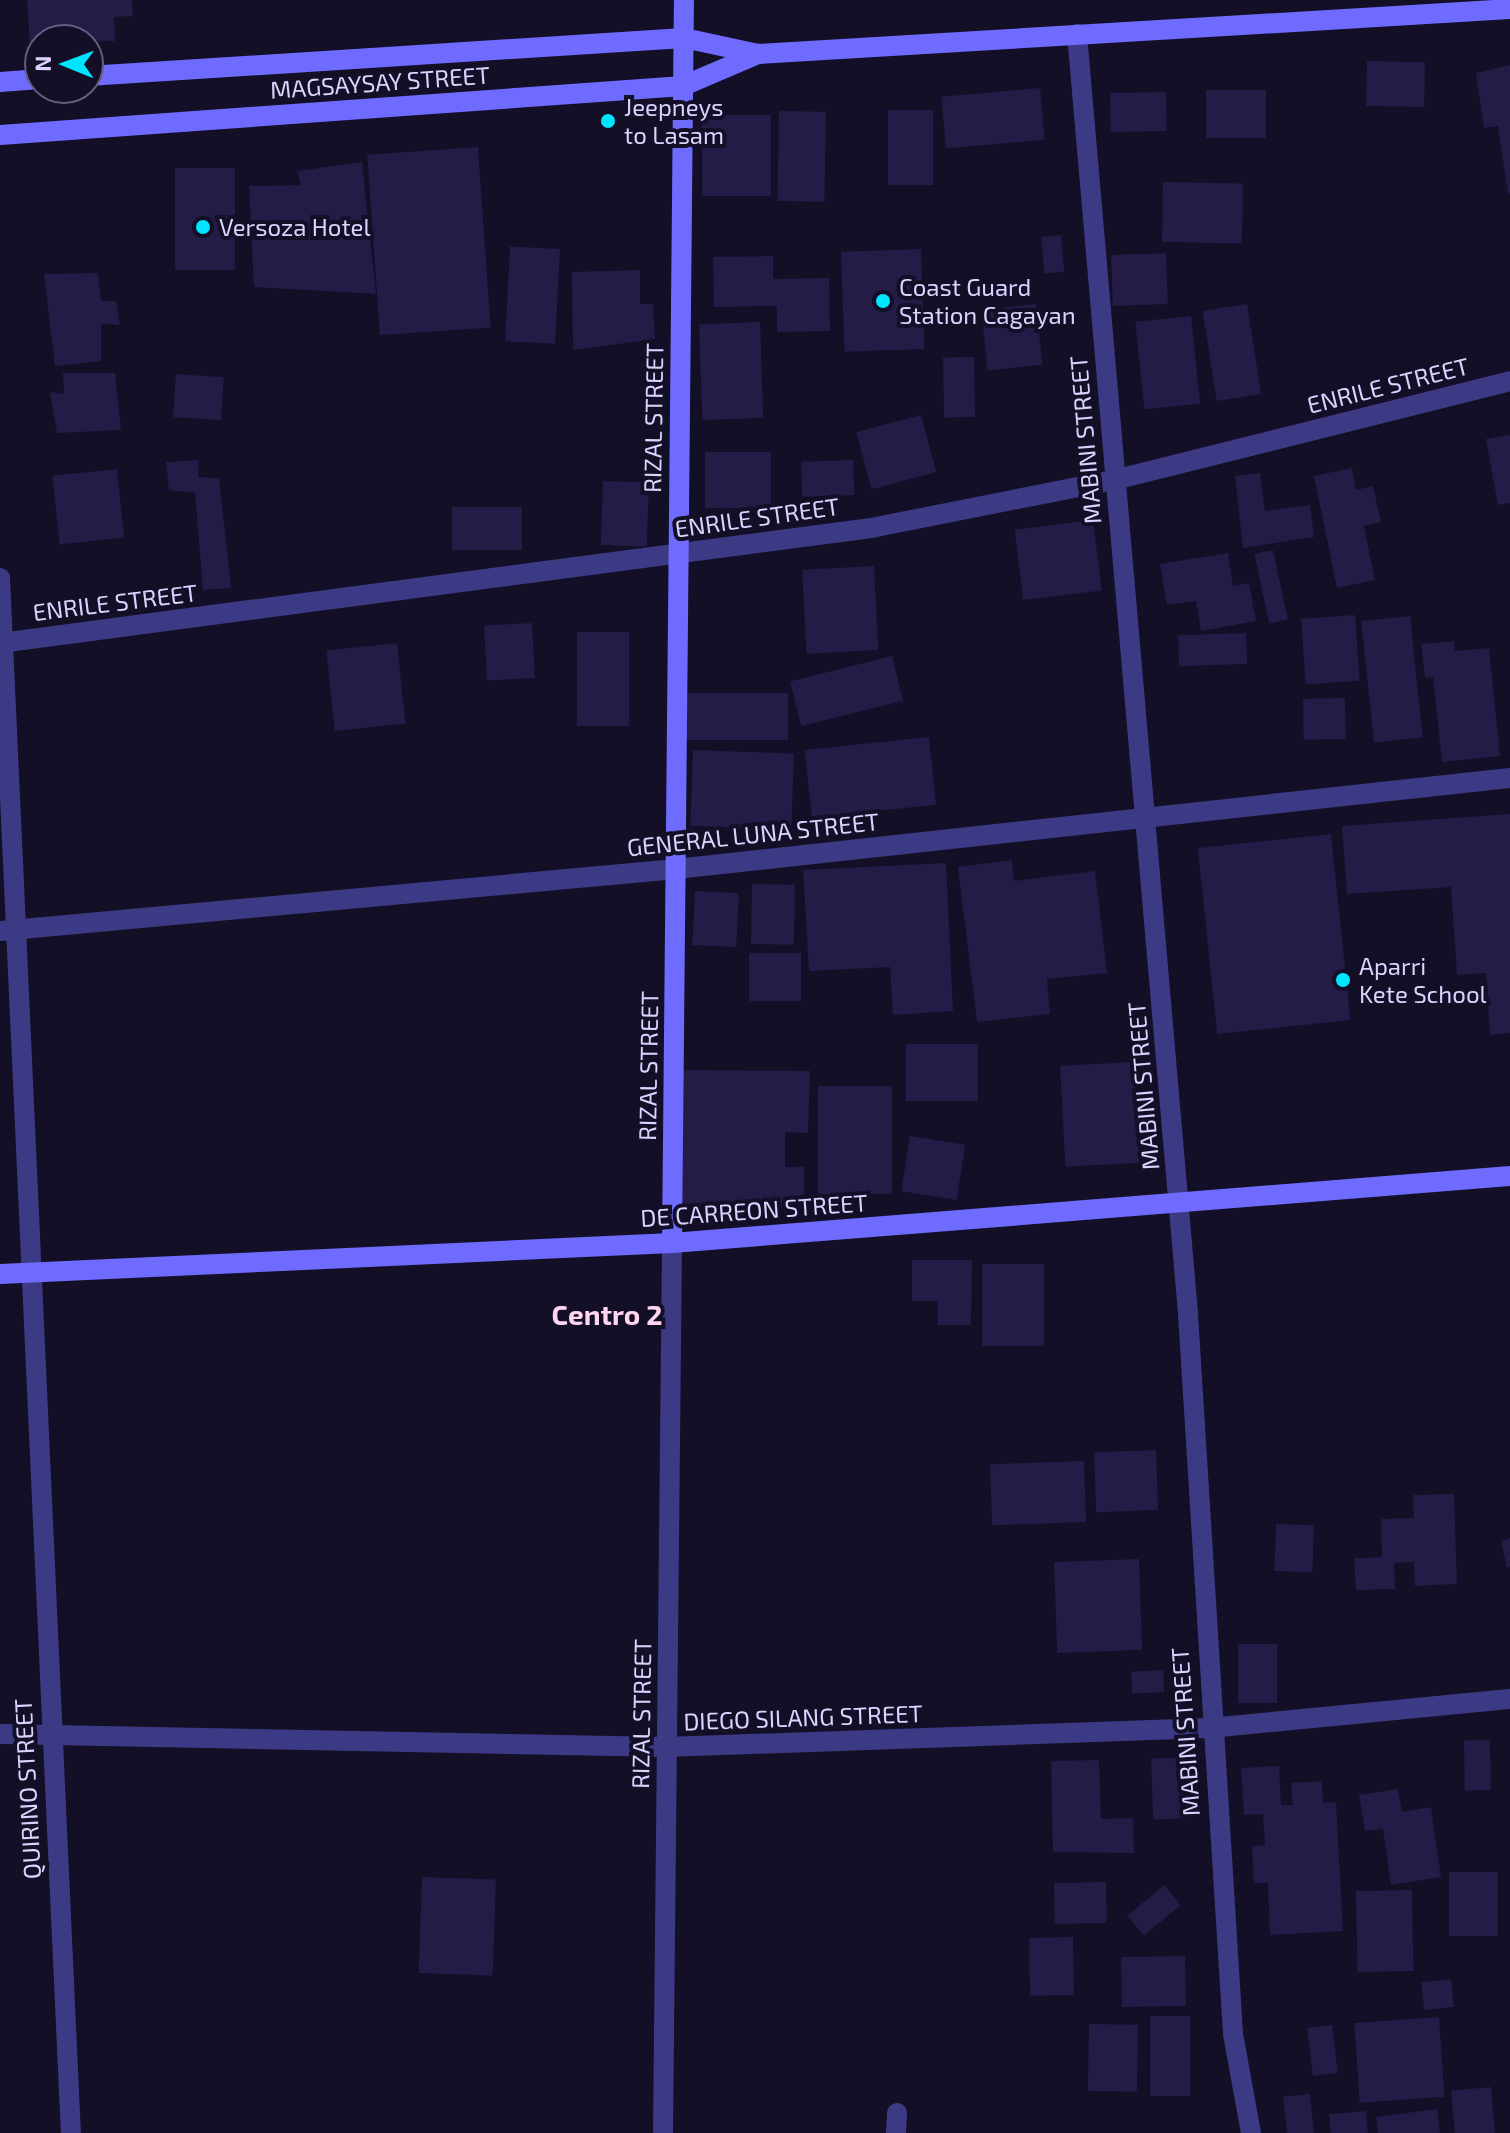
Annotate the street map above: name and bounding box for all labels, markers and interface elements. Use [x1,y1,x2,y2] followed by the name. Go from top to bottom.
[24,24,104,104] north arrow
[29,55,55,72] text: N
[269,60,491,104] street label: MAGSAYSAY STREET
[624,93,724,149] place label: Jeepneys to Lasam
[599,112,617,130] marker: Jeepneys to Lasam
[219,213,371,241] place label: Versoza Hotel
[194,218,212,236] marker: Versoza Hotel
[899,273,1076,329] place label: Coast Guard Station Cagayan
[874,292,892,310] marker: Coast Guard Station Cagayan
[637,343,669,493] street label: RIZAL STREET
[1304,351,1472,419] street label: ENRILE STREET
[1063,355,1107,525] street label: MABINI STREET
[673,491,841,543] street label: ENRILE STREET
[31,578,199,626] street label: ENRILE STREET
[625,806,881,862] street label: GENERAL LUNA STREET
[1359,952,1487,1008] place label: Aparri Kete School
[1334,971,1352,989] marker: Aparri Kete School
[632,991,664,1141] street label: RIZAL STREET
[1121,1001,1165,1171] street label: MABINI STREET
[639,1188,869,1232] street label: DE CARREON STREET
[551,1297,663,1331] district label: Centro 2
[625,1639,657,1789] street label: RIZAL STREET
[1165,1647,1205,1817] street label: MABINI STREET
[8,1698,46,1880] street label: QUIRINO STREET
[683,1698,923,1736] street label: DIEGO SILANG STREET

